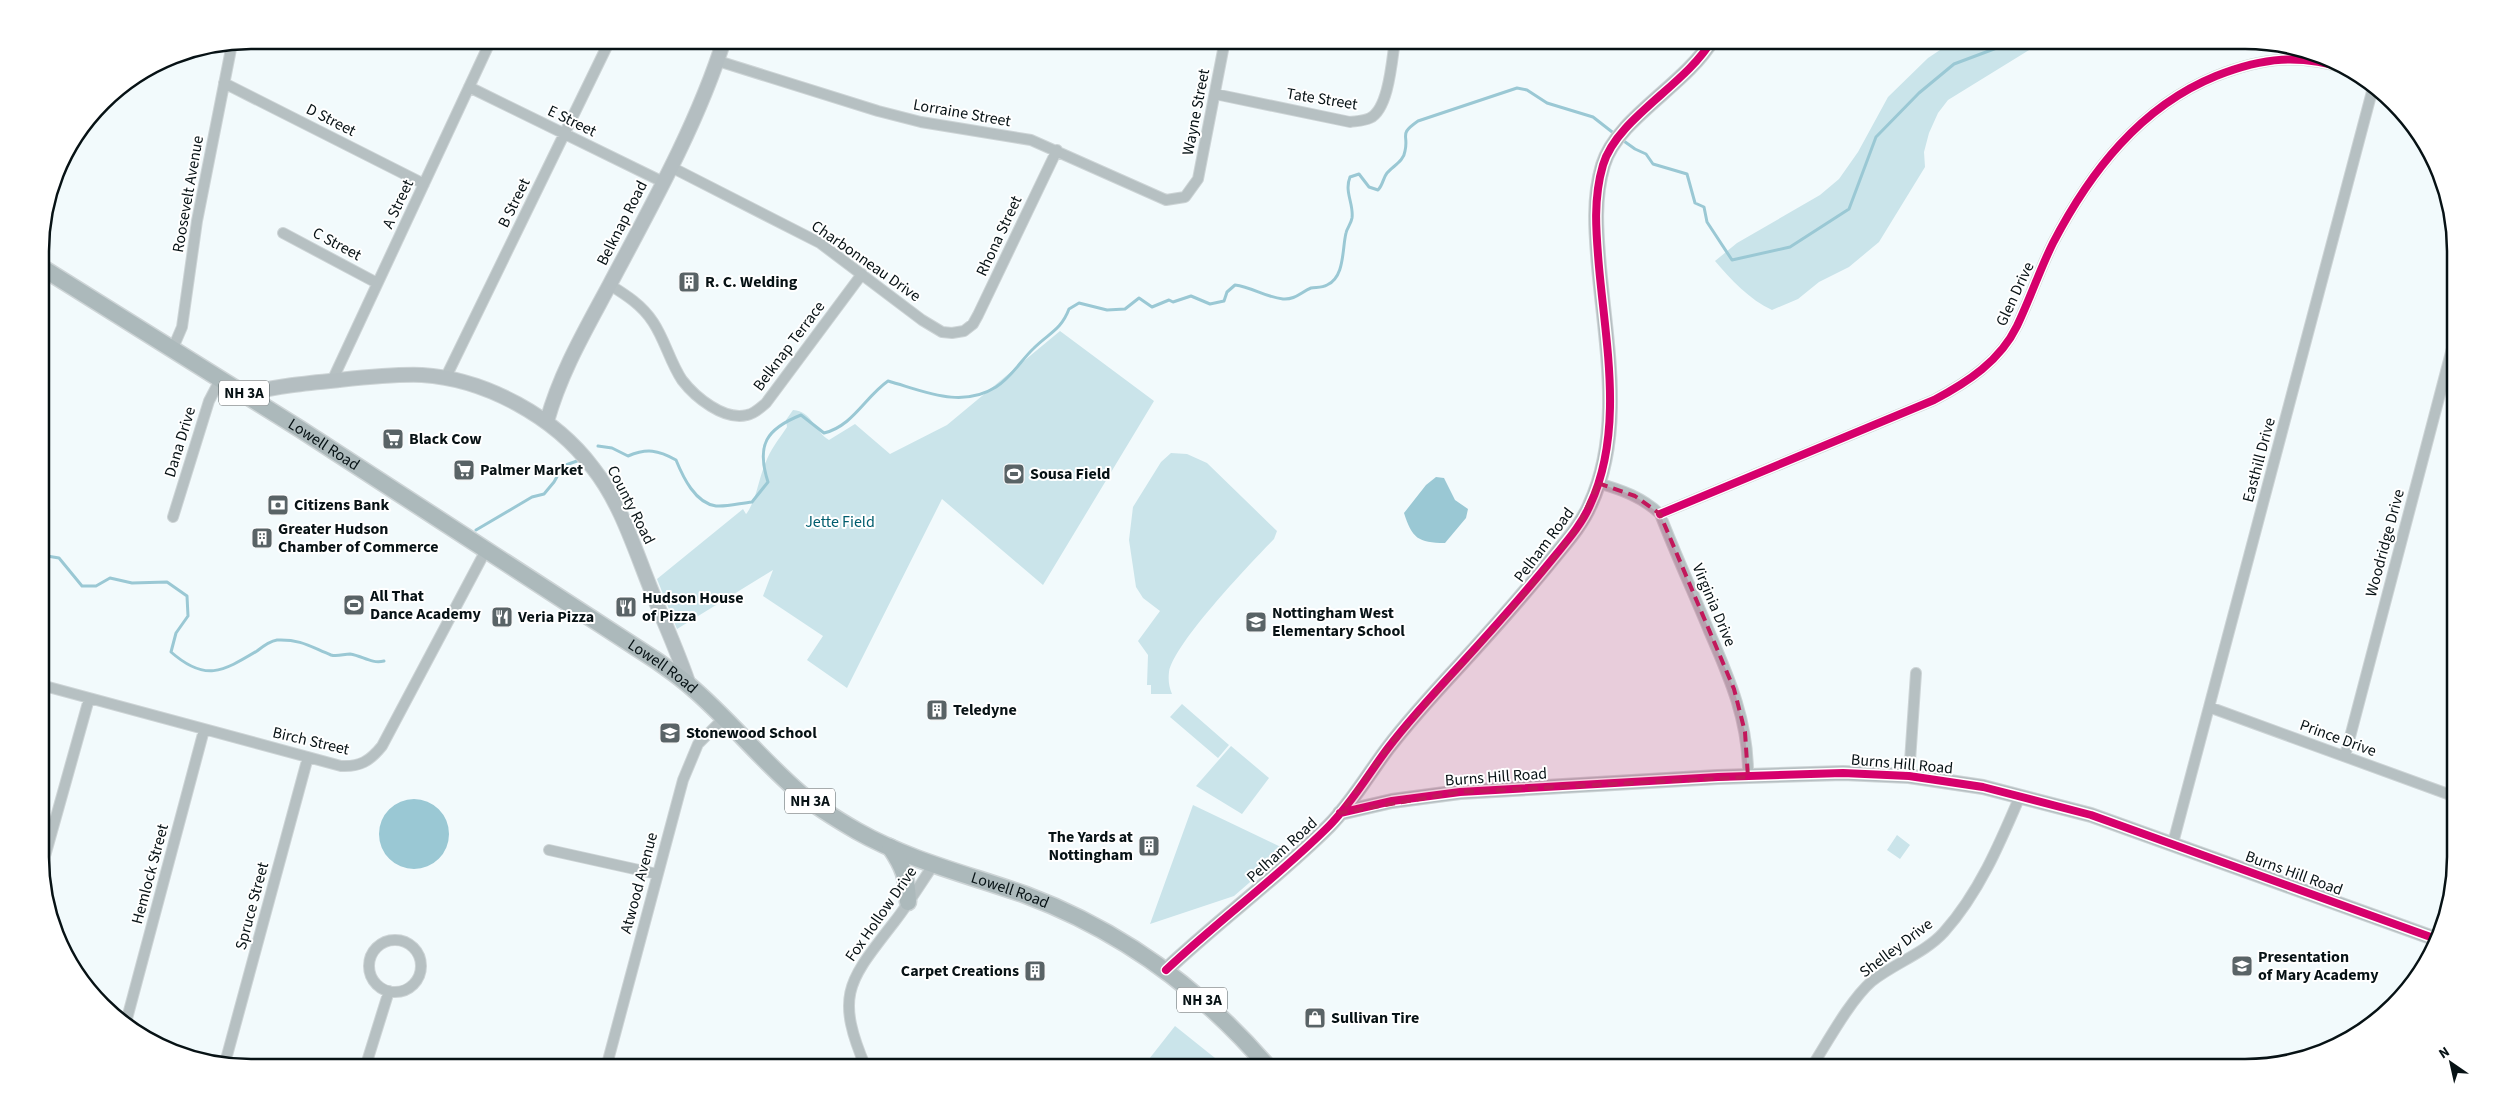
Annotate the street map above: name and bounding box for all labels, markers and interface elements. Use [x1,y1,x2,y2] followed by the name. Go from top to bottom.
[1177,66,1215,157] street label: Wayne Street
[1285,83,1360,116] street label: Tate Street
[911,94,1013,133] street label: Lorraine Street
[302,98,360,142] street label: D Street
[544,100,601,142] street label: E Street
[167,134,209,254] street label: Roosevelt Avenue
[493,174,536,232] street label: B Street
[377,175,419,232] street label: A Street
[591,177,653,269] street label: Belknap Road
[971,192,1028,280] street label: Rhona Street
[807,215,925,307] street label: Charbonneau Drive
[309,222,366,266] street label: C Street
[1991,258,2039,330] street label: Glen Drive
[677,270,701,294] building icon: R. C. Welding
[705,271,798,293] place label: R. C. Welding
[748,296,830,396] street label: Belknap Terrace
[219,380,269,406] road number: NH 3A
[159,404,201,480] street label: Dana Drive
[284,413,364,476] street label: Lowell Road
[2237,415,2281,505] street label: Easthill Drive
[381,427,405,451] supermarket icon: Black Cow
[409,428,482,450] place label: Black Cow
[452,458,476,482] supermarket icon: Palmer Market
[480,459,583,481] place label: Palmer Market
[602,462,660,548] street label: County Road
[1002,462,1026,486] sports icon: Sousa Field
[1030,463,1110,485] place label: Sousa Field
[2360,487,2410,599] street label: Woodridge Drive
[266,493,290,517] bank icon: Citizens Bank
[294,494,389,516] place label: Citizens Bank
[1509,503,1579,587] street label: Pelham Road
[805,511,875,533] park label: Jette Field
[278,518,439,558] place label: Greater Hudson Chamber of Commerce
[250,526,274,550] building icon: Greater Hudson Chamber of Commerce
[1687,560,1741,650] street label: Virginia Drive
[369,585,481,625] place label: All That Dance Academy
[642,587,744,627] place label: Hudson House of Pizza
[342,593,366,617] sports icon: All That Dance Academy
[614,595,638,619] restaurant icon: Hudson House of Pizza
[1272,602,1405,642] place label: Nottingham West Elementary School
[490,605,514,629] restaurant icon: Veria Pizza
[517,606,594,628] place label: Veria Pizza
[1244,610,1268,634] school or university icon: Nottingham West Elementary School
[623,634,702,699] street label: Lowell Road
[925,698,949,722] building icon: Teledyne
[953,699,1017,721] place label: Teledyne
[2297,714,2379,762] street label: Prince Drive
[658,721,682,745] school or university icon: Stonewood School
[271,722,352,761] street label: Birch Street
[686,722,817,744] place label: Stonewood School
[1850,749,1954,779] street label: Burns Hill Road
[1444,762,1548,792] street label: Burns Hill Road
[785,788,835,814] road number: NH 3A
[1242,812,1322,888] street label: Pelham Road
[126,821,174,927] street label: Hemlock Street
[1048,826,1133,866] place label: The Yards at Nottingham
[615,830,663,936] street label: Atwood Avenue
[1137,834,1161,858] building icon: The Yards at Nottingham
[2242,845,2346,901] street label: Burns Hill Road
[230,859,274,952] street label: Spruce Street
[840,862,922,966] street label: Fox Hollow Drive
[968,866,1052,914] street label: Lowell Road
[1855,913,1937,983] street label: Shelley Drive
[2258,946,2379,986] place label: Presentation of Mary Academy
[2230,954,2254,978] school or university icon: Presentation of Mary Academy
[1023,959,1047,983] building icon: Carpet Creations
[901,960,1019,982] place label: Carpet Creations
[1177,988,1227,1012] road number: NH 3A
[1303,1006,1327,1030] shop icon: Sullivan Tire
[1331,1007,1419,1029] place label: Sullivan Tire
[2426,1038,2476,1088] north arrow
[2435,1042,2454,1064] text: N

